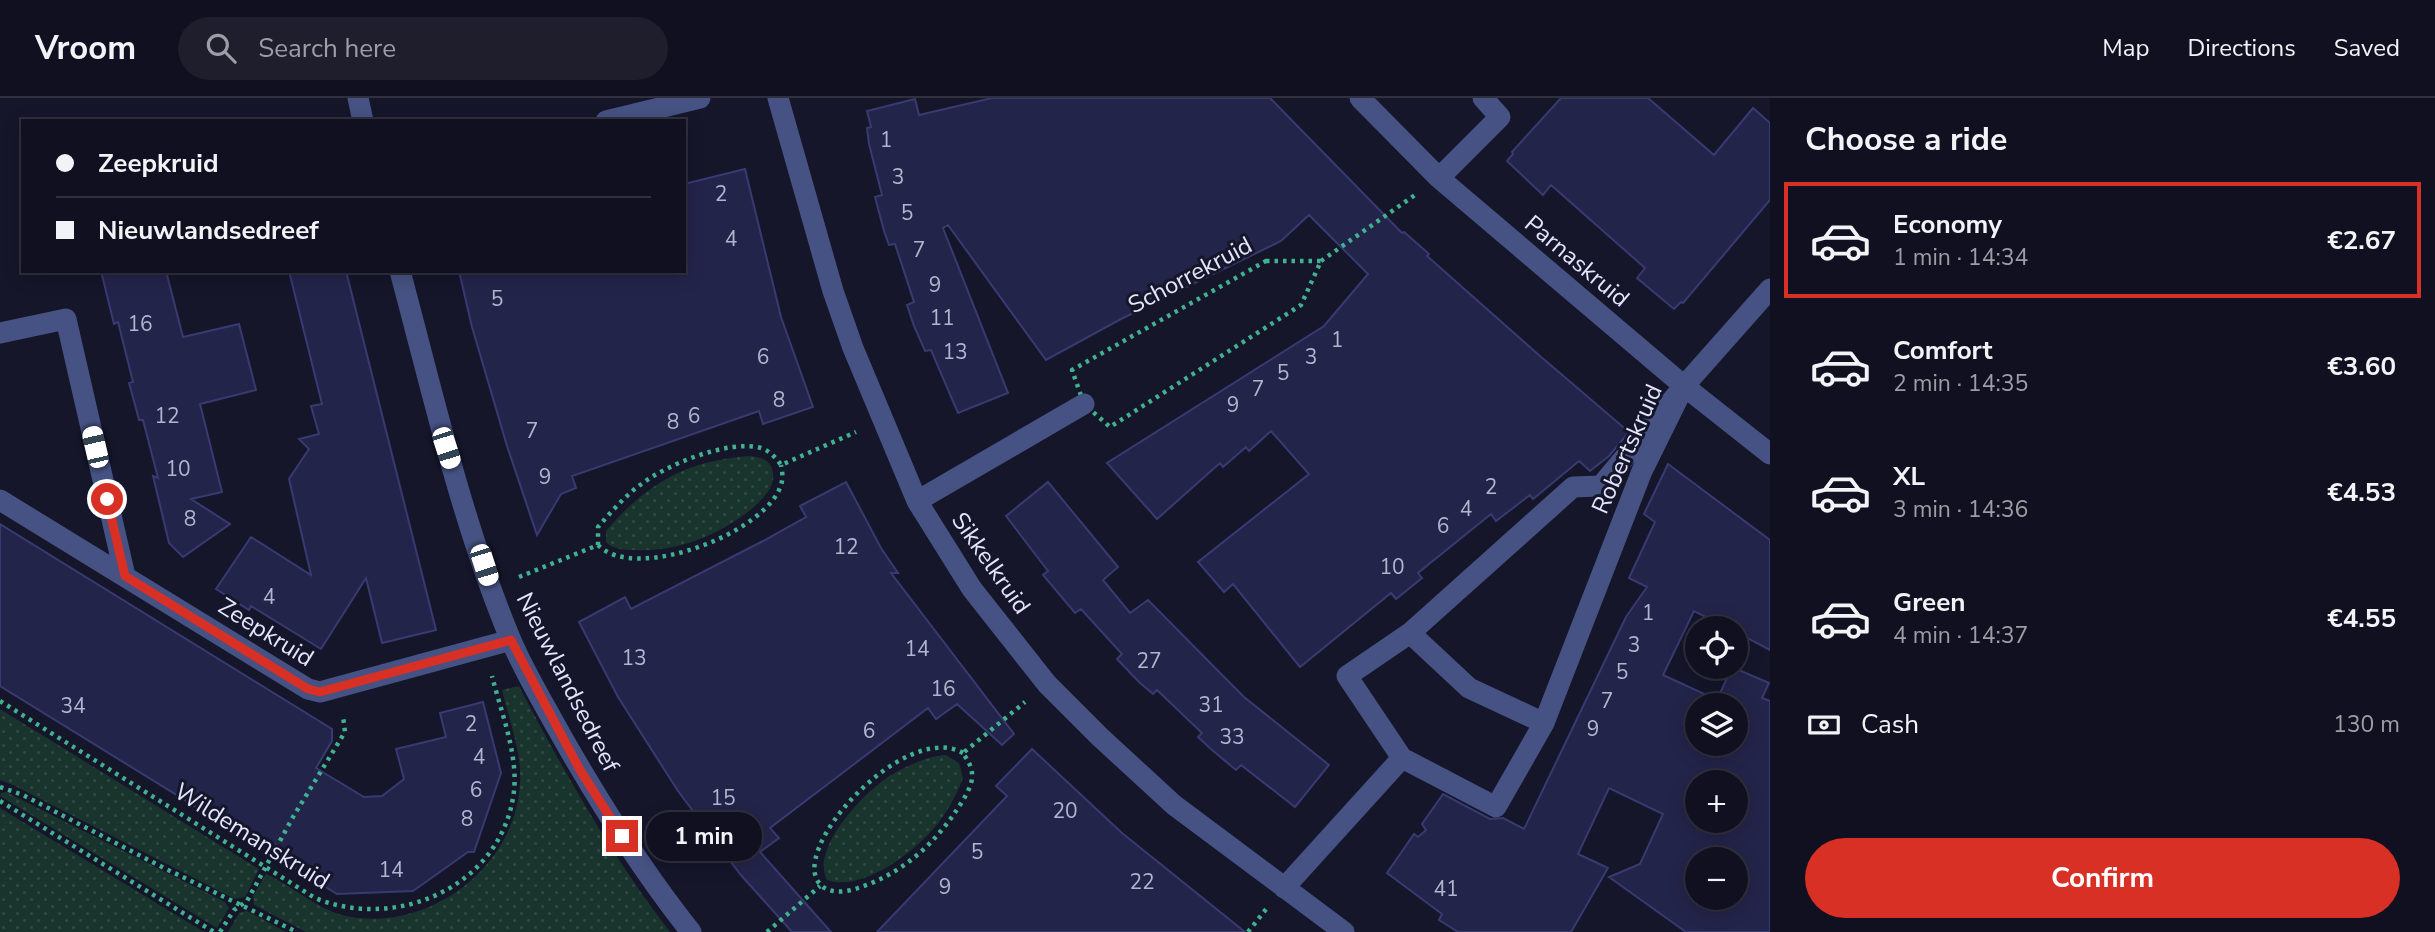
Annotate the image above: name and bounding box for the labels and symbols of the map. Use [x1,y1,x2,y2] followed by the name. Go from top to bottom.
[880,126,892,154] house number: 1
[892,163,904,191] house number: 3
[715,180,727,208] house number: 2
[901,199,913,227] house number: 5
[1518,208,1636,314] street label: Parnaskruid
[725,225,737,253] house number: 4
[1122,229,1258,321] street label: Schorrekruid
[913,236,925,264] house number: 7
[929,271,941,299] house number: 9
[491,285,503,313] house number: 5
[929,304,955,332] house number: 11
[127,310,153,338] house number: 16
[1331,326,1343,354] house number: 1
[942,338,968,366] house number: 13
[757,343,769,371] house number: 6
[1305,343,1317,371] house number: 3
[1277,359,1289,387] house number: 5
[1252,375,1264,403] house number: 7
[1584,379,1670,519] street label: Robertskruid
[773,386,785,414] house number: 8
[1227,391,1239,419] house number: 9
[154,402,180,430] house number: 12
[688,402,700,430] house number: 6
[667,408,679,436] house number: 8
[526,417,538,445] house number: 7
[81,424,110,470] car
[430,425,463,471] car
[165,455,191,483] house number: 10
[539,463,551,491] house number: 9
[1485,473,1497,501] house number: 2
[91,483,123,515] route start
[1460,495,1472,523] house number: 4
[184,505,196,533] house number: 8
[944,506,1038,620] street label: Sikkelkruid
[1437,512,1449,540] house number: 6
[833,533,859,561] house number: 12
[468,542,501,588] car
[1379,553,1405,581] house number: 10
[263,583,275,611] house number: 4
[509,587,628,778] street label: Nieuwlandsedreef
[212,590,320,674] street label: Zeepkruid
[1642,599,1654,627] house number: 1
[1628,631,1640,659] house number: 3
[904,635,930,663] house number: 14
[621,644,647,672] house number: 13
[1136,647,1162,675] house number: 27
[1616,658,1628,686] house number: 5
[930,675,956,703] house number: 16
[1601,687,1613,715] house number: 7
[1198,691,1224,719] house number: 31
[60,692,86,720] house number: 34
[465,710,477,738] house number: 2
[1587,715,1599,743] house number: 9
[863,717,875,745] house number: 6
[1219,723,1245,751] house number: 33
[473,743,485,771] house number: 4
[168,775,336,897] street label: Wildemanskruid
[470,776,482,804] house number: 6
[710,784,736,812] house number: 15
[1052,797,1078,825] house number: 20
[461,805,473,833] house number: 8
[646,812,762,860] callout: 1 min
[606,820,638,852] route end
[971,838,983,866] house number: 5
[378,856,404,884] house number: 14
[1129,868,1155,896] house number: 22
[939,873,951,901] house number: 9
[1433,875,1459,903] house number: 41

